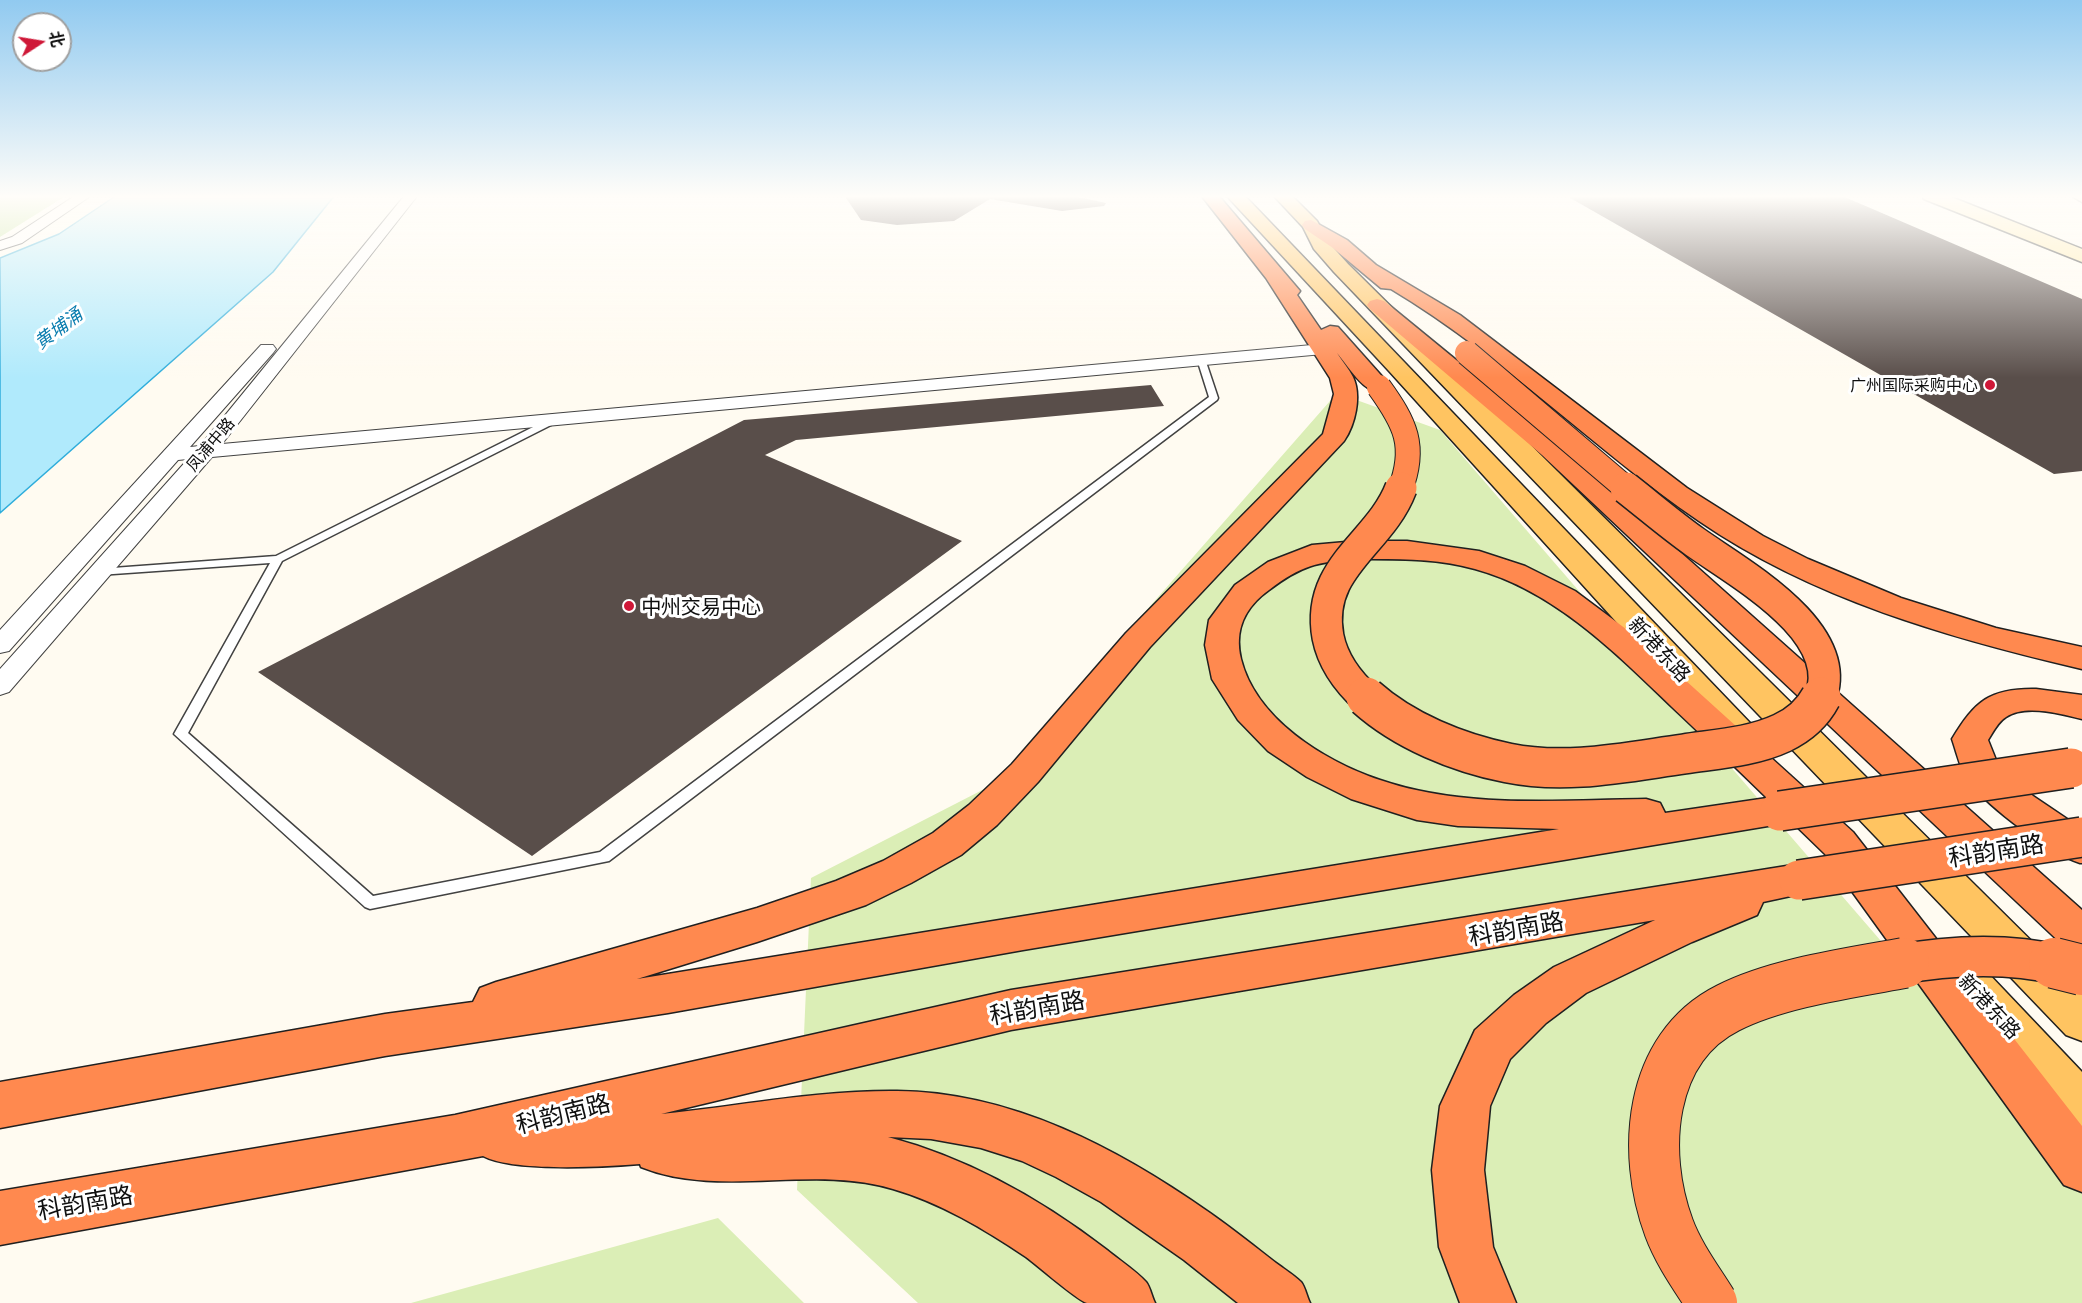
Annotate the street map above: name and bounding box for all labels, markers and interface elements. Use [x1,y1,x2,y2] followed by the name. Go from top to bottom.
[12,12,72,72] north arrow
[44,28,71,49] text: 北
[30,303,86,353] water label: 黄埔涌
[1850,375,1978,395] place label: 广州国际采购中心
[1983,378,1997,392] marker: 广州国际采购中心
[182,413,238,475] street label: 凤浦中路
[641,594,761,618] place label: 中州交易中心
[622,599,636,613] marker: 中州交易中心
[1624,612,1696,686] street label: 新港东路
[1946,828,2046,872] street label: 科韵南路
[1466,905,1566,951] street label: 科韵南路
[1954,969,2026,1043] street label: 新港东路
[987,984,1087,1030] street label: 科韵南路
[513,1087,613,1139] street label: 科韵南路
[35,1179,135,1225] street label: 科韵南路

